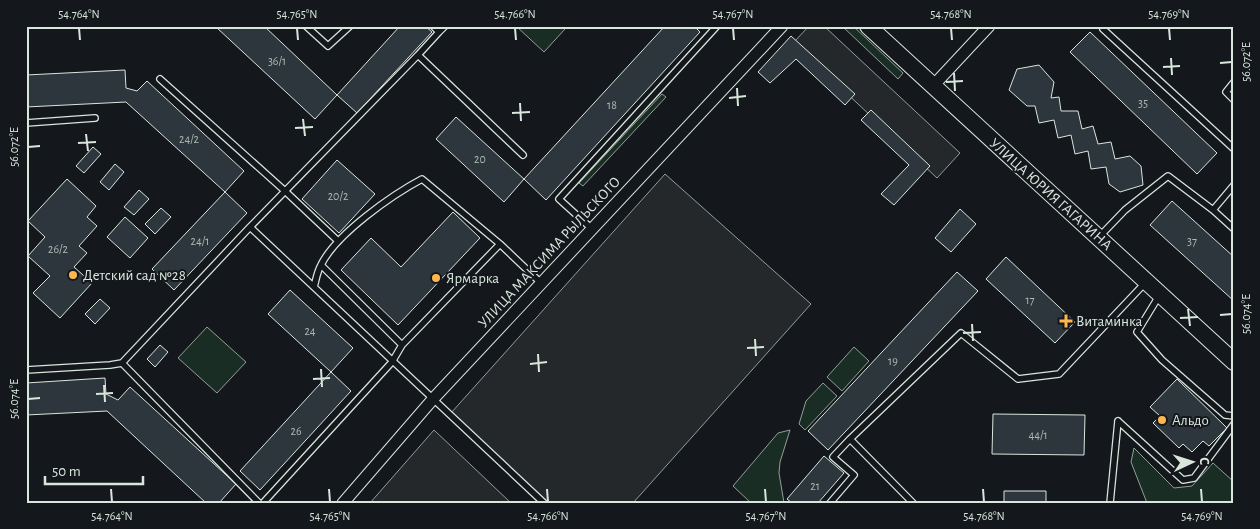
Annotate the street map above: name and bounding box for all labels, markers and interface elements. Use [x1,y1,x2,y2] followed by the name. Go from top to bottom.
[58,8,100,20] text: 54.764°N
[277,8,317,20] text: 54.765°N
[494,8,536,20] text: 54.766°N
[713,8,753,20] text: 54.767°N
[930,8,972,20] text: 54.768°N
[1148,8,1190,20] text: 54.769°N
[1240,42,1252,82] text: 56.072°E
[268,55,286,67] house number: 36/1
[1138,97,1148,109] house number: 35
[607,99,617,111] house number: 18
[8,127,20,167] text: 56.072°E
[179,133,200,145] house number: 24/2
[987,136,1115,253] street label: УЛИЦА ЮРИЯ ГАГАРИНА
[474,153,486,165] house number: 20
[475,174,623,331] street label: УЛИЦА МАКСИМА РЫЛЬСКОГО
[328,190,349,202] house number: 20/2
[191,235,209,247] house number: 24/1
[1187,235,1197,247] house number: 37
[48,243,69,255] house number: 26/2
[83,268,186,283] place label: Детский сад №28
[67,269,79,281] marker: Детский сад №28
[446,271,499,286] place label: Ярмарка
[430,272,442,284] marker: Ярмарка
[1025,294,1035,306] house number: 17
[1240,294,1252,334] text: 56.074°E
[1076,314,1143,329] place label: Витаминка
[1060,315,1072,327] marker: Витаминка
[304,325,316,337] house number: 24
[888,355,898,367] house number: 19
[8,379,20,419] text: 56.074°E
[1172,413,1209,428] place label: Альдо
[1156,414,1168,426] marker: Альдо
[290,425,302,437] house number: 26
[1028,429,1048,441] house number: 44/1
[1168,436,1218,486] north arrow
[45,454,142,486] scale bar
[1197,457,1211,466] text: С
[52,464,81,479] text: 50 m
[810,480,820,492] house number: 21
[91,510,133,522] text: 54.764°N
[310,510,350,522] text: 54.765°N
[527,510,569,522] text: 54.766°N
[746,510,786,522] text: 54.767°N
[963,510,1005,522] text: 54.768°N
[1181,510,1223,522] text: 54.769°N

